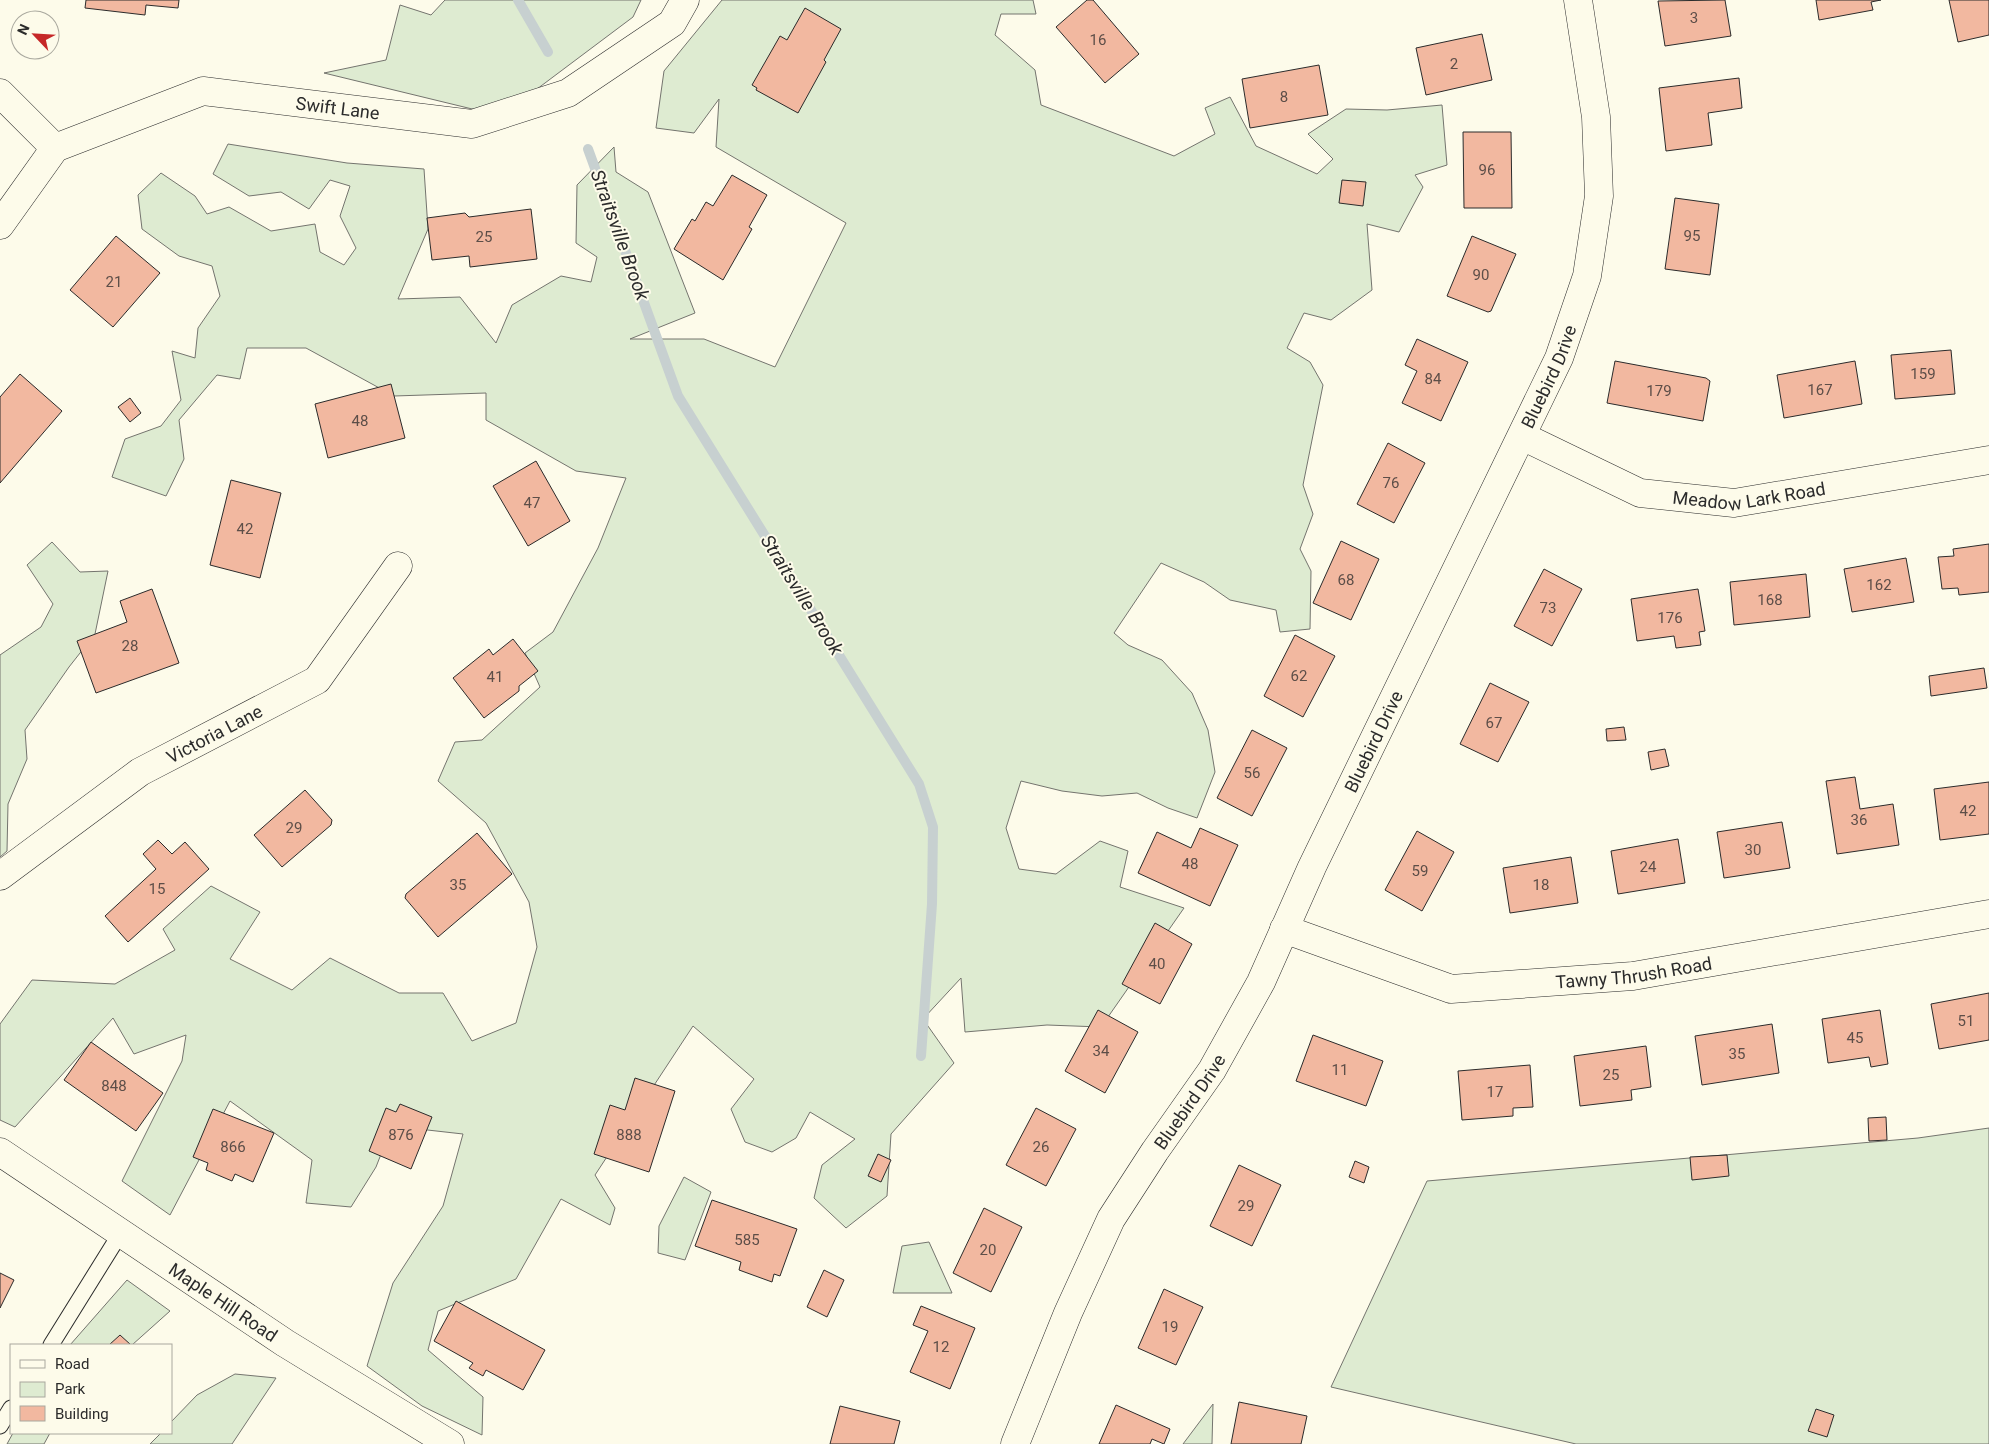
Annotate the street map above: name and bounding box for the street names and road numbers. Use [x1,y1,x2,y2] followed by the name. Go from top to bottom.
[295,92,381,123] street label: Swift Lane
[1516,322,1580,431] street label: Bluebird Drive
[1672,477,1827,514] street label: Meadow Lark Road
[1339,687,1407,796] street label: Bluebird Drive
[163,700,266,767] street label: Victoria Lane
[1555,952,1713,992] street label: Tawny Thrush Road
[1149,1050,1229,1153] street label: Bluebird Drive
[165,1258,282,1346] street label: Maple Hill Road

